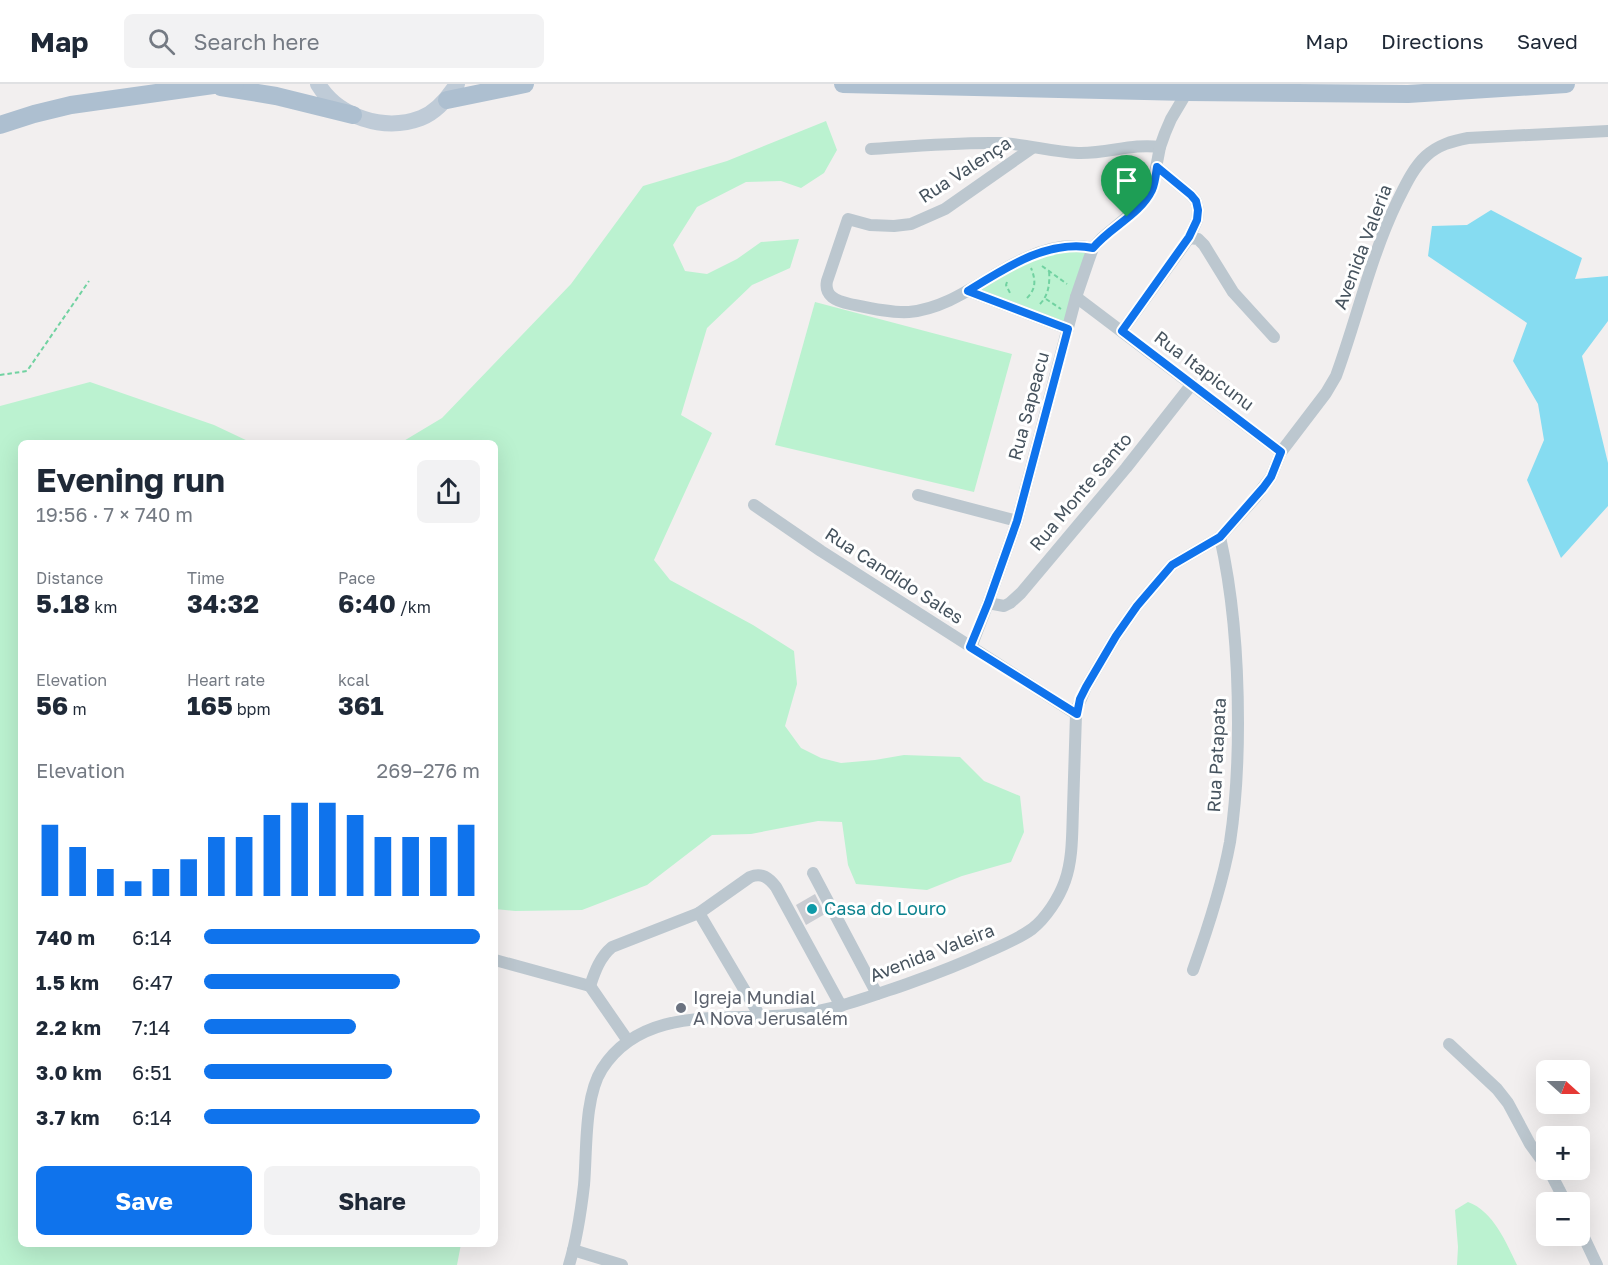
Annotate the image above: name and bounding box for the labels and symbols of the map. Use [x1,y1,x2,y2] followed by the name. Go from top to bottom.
[914,131,1015,207] street label: Rua Valença
[1101,155,1152,217] pin
[1328,181,1396,312] street label: Avenida Valeria
[1150,326,1259,415] street label: Rua Itapicunu
[1003,349,1053,462] street label: Rua Sapeacu
[1024,428,1136,555] street label: Rua Monte Santo
[821,522,968,628] street label: Rua Candido Sales
[1202,697,1230,813] street label: Rua Patapata
[824,897,946,919] place label: Casa do Louro
[805,902,819,916] marker: Casa do Louro
[866,918,997,986] street label: Avenida Valeira
[693,986,848,1029] place label: Igreja Mundial A Nova Jerusalém
[674,1001,688,1015] marker: Igreja Mundial A Nova Jerusalém
[1536,1060,1590,1114] north arrow

